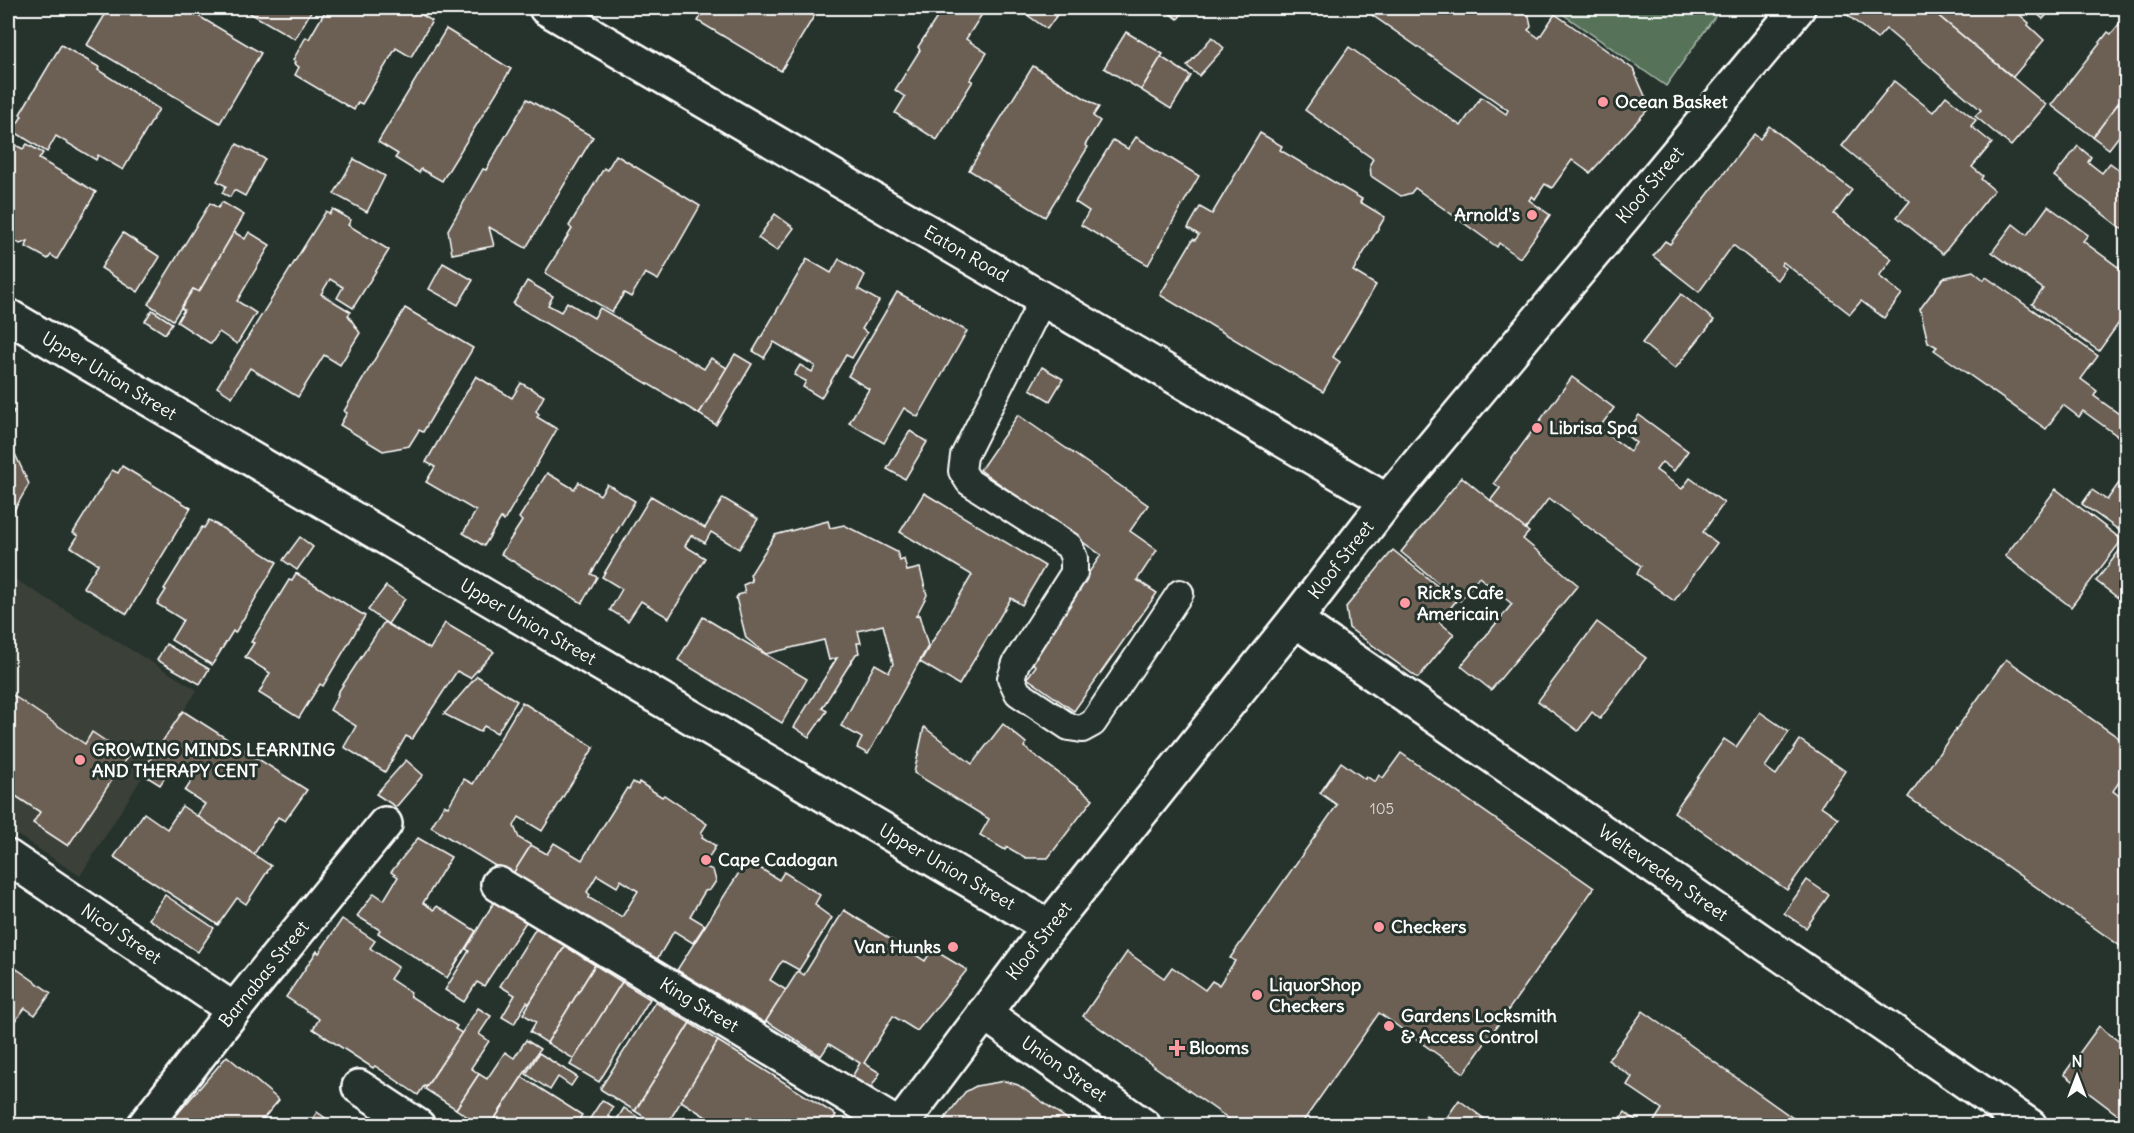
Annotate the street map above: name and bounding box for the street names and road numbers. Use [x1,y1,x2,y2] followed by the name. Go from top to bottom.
[1611,141,1688,228] street label: Kloof Street
[920,220,1013,287] street label: Eaton Road
[38,326,181,425] street label: Upper Union Street
[1303,516,1378,604] street label: Kloof Street
[456,573,600,670] street label: Upper Union Street
[875,818,1019,915] street label: Upper Union Street
[1594,819,1733,926] street label: Weltevreden Street
[1001,897,1076,985] street label: Kloof Street
[77,898,166,969] street label: Nicol Street
[214,916,314,1032] street label: Barnabas Street
[656,972,743,1037] street label: King Street
[1017,1031,1112,1107] street label: Union Street

